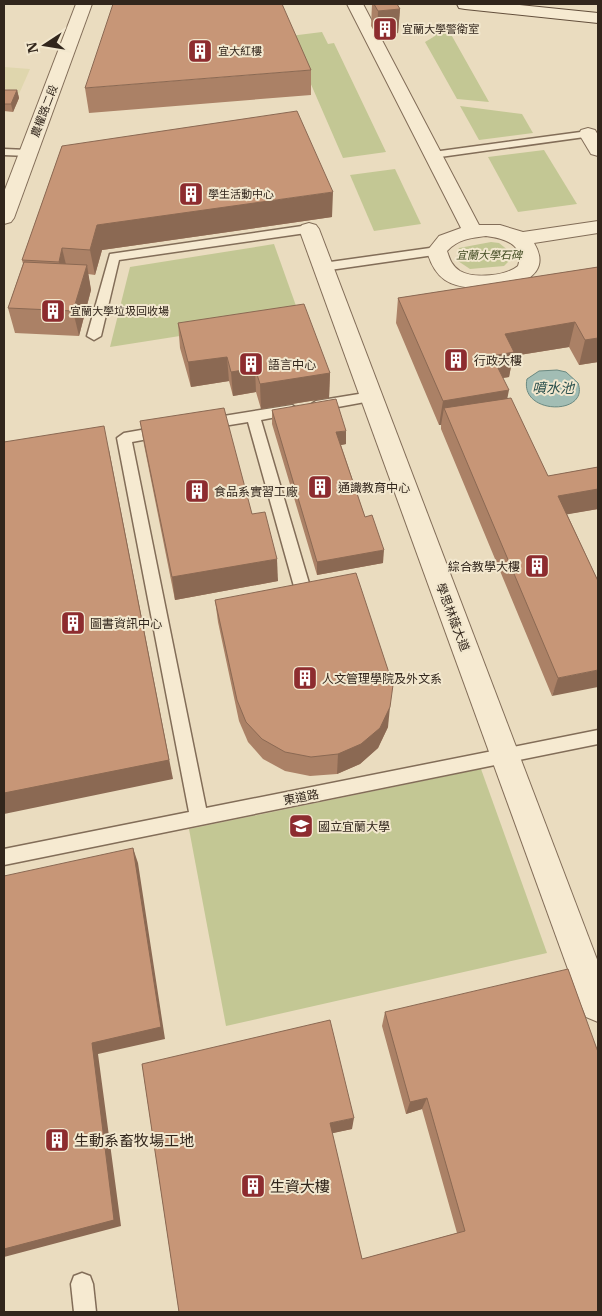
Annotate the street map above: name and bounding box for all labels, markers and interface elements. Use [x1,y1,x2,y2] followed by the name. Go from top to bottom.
[372,16,398,42] building icon: 宜蘭大學警衛室
[20,20,70,70] north arrow
[402,22,479,36] place label: 宜蘭大學警衛室
[187,38,213,64] building icon: 宜大紅樓
[22,40,42,55] text: N
[218,44,262,58] place label: 宜大紅樓
[28,83,60,139] street label: 農權路二段
[178,181,204,207] building icon: 學生活動中心
[208,187,274,201] place label: 學生活動中心
[456,248,524,262] park label: 宜蘭大學石碑
[40,298,66,324] building icon: 宜蘭大學垃圾回收場
[70,304,169,318] place label: 宜蘭大學垃圾回收場
[443,347,469,373] building icon: 行政大樓
[238,351,264,377] building icon: 語言中心
[474,353,522,368] place label: 行政大樓
[268,357,316,372] place label: 語言中心
[532,379,576,397] water label: 噴水池
[307,474,333,500] building icon: 通識教育中心
[184,478,210,504] building icon: 食品系實習工廠
[338,480,410,495] place label: 通識教育中心
[214,484,298,499] place label: 食品系實習工廠
[524,553,550,579] building icon: 綜合教學大樓
[448,559,520,574] place label: 綜合教學大樓
[433,581,473,653] street label: 學思林蔭大道
[60,610,86,636] building icon: 圖書資訊中心
[90,616,162,631] place label: 圖書資訊中心
[292,665,318,691] building icon: 人文管理學院及外文系
[322,671,442,686] place label: 人文管理學院及外文系
[282,786,320,808] street label: 東道路
[288,813,314,839] school or university icon: 國立宜蘭大學
[318,819,390,834] place label: 國立宜蘭大學
[44,1127,70,1153] building icon: 生動系畜牧場工地
[74,1131,194,1150] place label: 生動系畜牧場工地
[240,1173,266,1199] building icon: 生資大樓
[270,1177,330,1196] place label: 生資大樓

